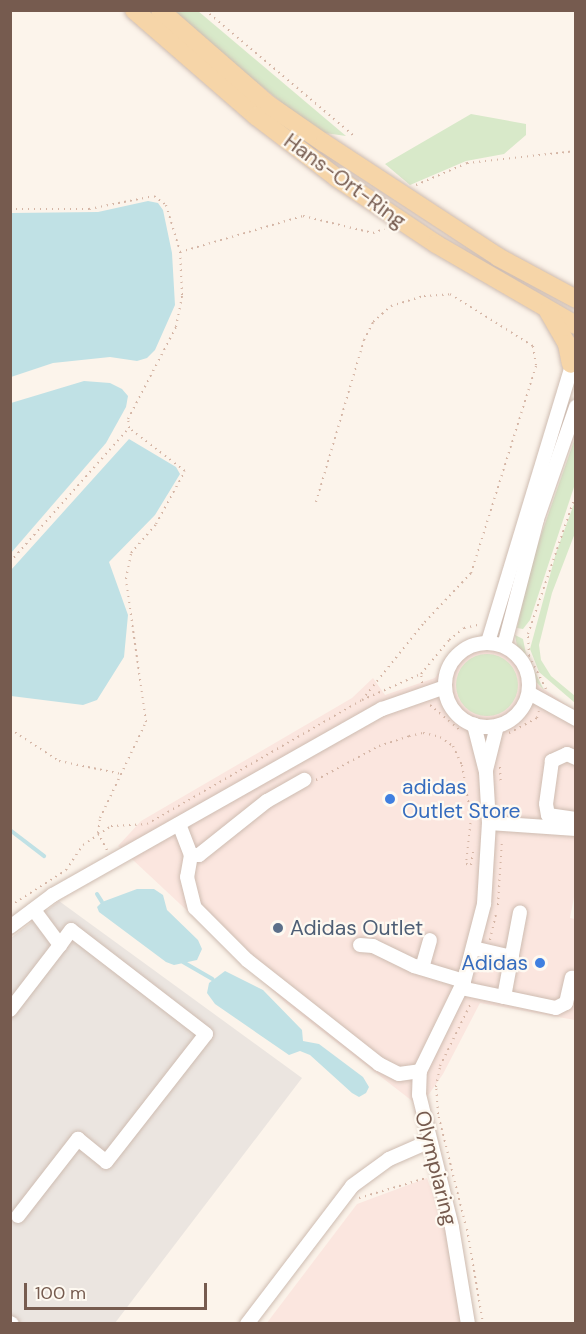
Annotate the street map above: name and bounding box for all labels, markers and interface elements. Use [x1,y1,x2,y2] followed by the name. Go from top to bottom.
[279,128,411,234] street label: Hans-Ort-Ring
[402,774,520,824] place label: adidas Outlet Store
[383,792,397,806] marker: adidas Outlet Store
[290,915,423,941] place label: Adidas Outlet
[271,921,285,935] marker: Adidas Outlet
[461,950,528,976] place label: Adidas
[533,956,547,970] marker: Adidas
[410,1108,462,1228] street label: Olympiaring
[27,1271,210,1309] scale bar
[35,1281,86,1305] text: 100 m

